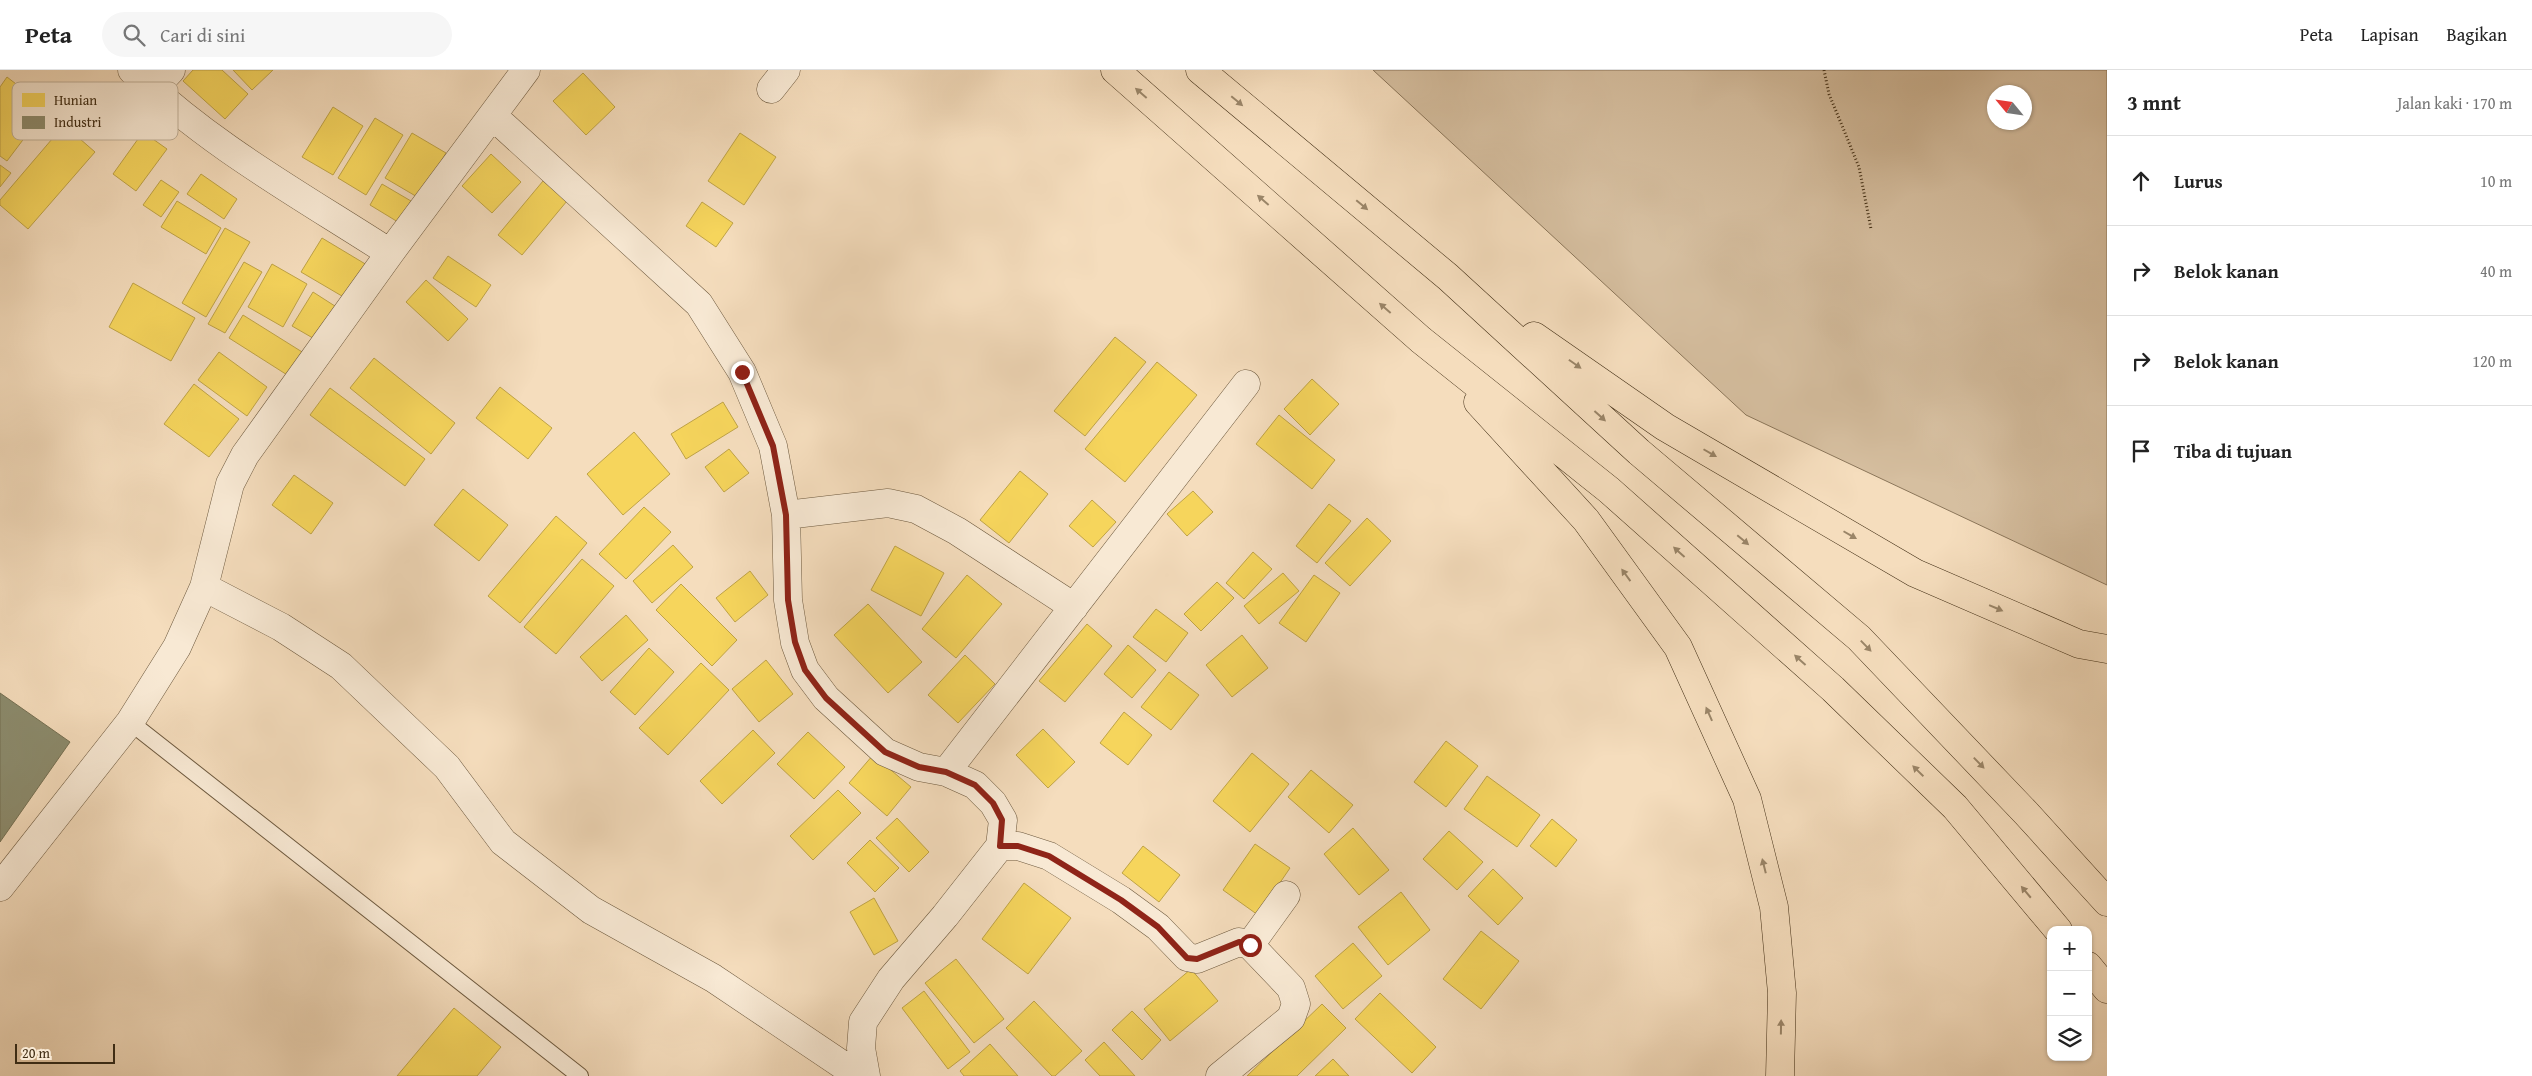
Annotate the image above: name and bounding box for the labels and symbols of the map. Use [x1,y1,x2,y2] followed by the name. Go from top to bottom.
[12,82,178,140] legend
[1987,85,2032,130] north arrow
[1135,88,1147,99] one-way arrow
[54,90,97,110] text: Hunian
[1230,96,1243,107] one-way arrow
[54,112,101,132] text: Industri
[1256,195,1269,206] one-way arrow
[1355,200,1368,211] one-way arrow
[1379,302,1391,314] one-way arrow
[1568,359,1581,369] one-way arrow
[731,361,754,384] route end
[1594,410,1606,422] one-way arrow
[1704,449,1717,458] one-way arrow
[1844,531,1857,540] one-way arrow
[1736,534,1749,545] one-way arrow
[1672,546,1685,557] one-way arrow
[1621,568,1631,582] one-way arrow
[1988,605,2003,612] one-way arrow
[1860,639,1872,651] one-way arrow
[1794,654,1806,666] one-way arrow
[1704,707,1712,721] one-way arrow
[1973,757,1985,769] one-way arrow
[1912,765,1924,777] one-way arrow
[1760,859,1768,874] one-way arrow
[2021,886,2032,899] one-way arrow
[1239,934,1262,957] route start
[1778,1019,1786,1035] one-way arrow
[15,1041,115,1064] scale bar

